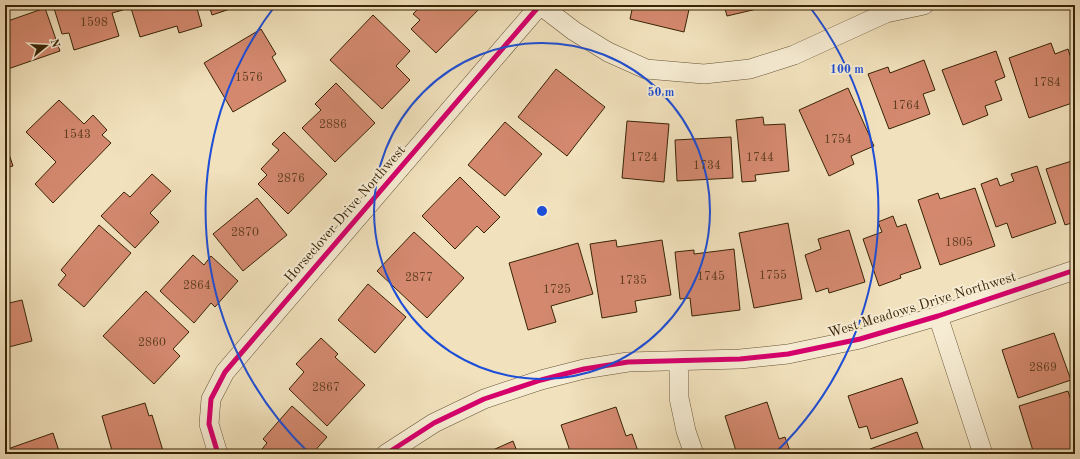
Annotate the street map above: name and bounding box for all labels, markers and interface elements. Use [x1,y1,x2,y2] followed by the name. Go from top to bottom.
[80,16,108,29] house number: 1598
[26,26,66,66] north arrow
[48,38,61,50] text: N
[830,64,864,76] text: 100 m
[235,71,263,84] house number: 1576
[1033,77,1061,89] house number: 1784
[648,86,675,99] text: 50 m
[892,100,920,112] house number: 1764
[319,119,347,131] house number: 2886
[63,128,91,141] house number: 1543
[824,133,852,146] house number: 1754
[282,143,408,285] street label: Horseclover Drive Northwest
[630,152,658,164] house number: 1724
[746,152,774,164] house number: 1744
[693,160,721,172] house number: 1734
[277,173,305,185] house number: 2876
[535,204,549,218] centre of rings
[231,227,259,239] house number: 2870
[945,236,973,249] house number: 1805
[759,269,787,282] house number: 1755
[697,270,725,283] house number: 1745
[826,270,1018,340] street label: West Meadows Drive Northwest
[405,272,433,284] house number: 2877
[619,274,647,287] house number: 1735
[183,280,211,292] house number: 2864
[543,283,571,296] house number: 1725
[138,337,166,349] house number: 2860
[1029,362,1057,374] house number: 2869
[312,382,340,394] house number: 2867

